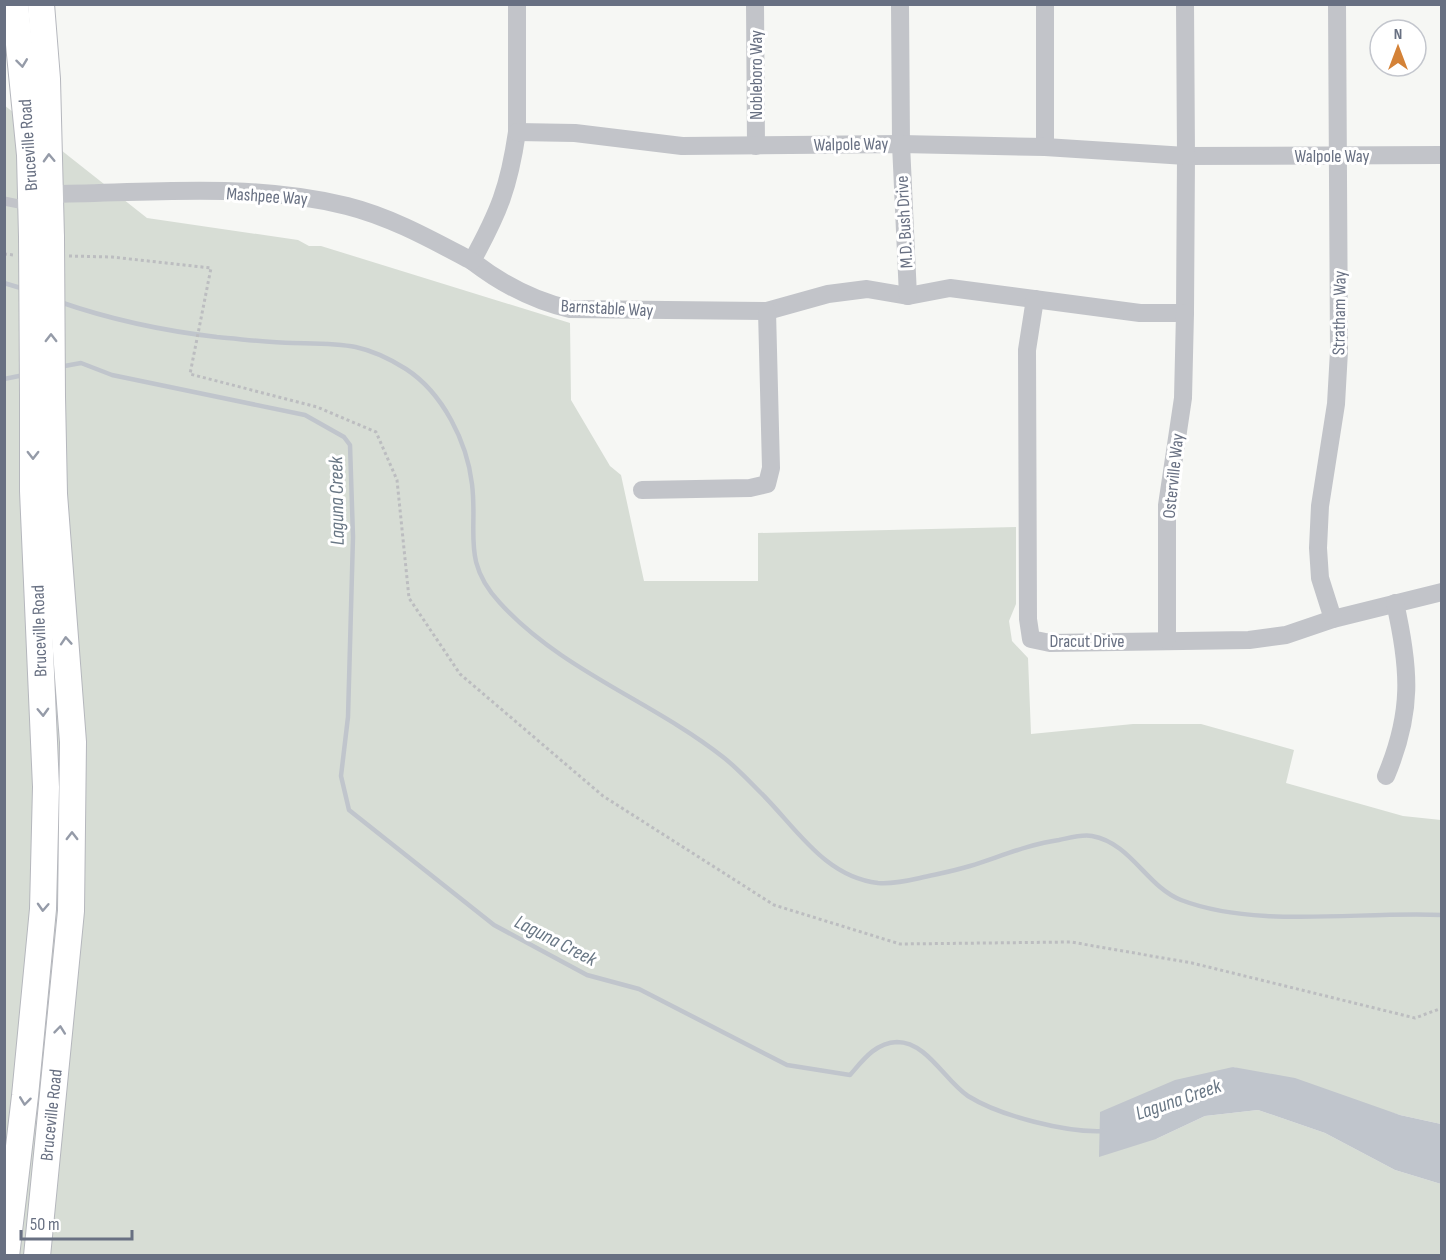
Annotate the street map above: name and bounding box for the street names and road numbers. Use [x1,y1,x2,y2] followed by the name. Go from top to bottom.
[746,30,767,120] street label: Nobleboro Way
[15,98,42,192] street label: Bruceville Road
[813,133,889,156] street label: Walpole Way
[1295,146,1369,167] street label: Walpole Way
[892,175,917,269] street label: M.D. Bush Drive
[226,183,308,210] street label: Mashpee Way
[1328,271,1351,355] street label: Stratham Way
[560,296,654,321] street label: Barnstable Way
[1159,432,1188,520] street label: Osterville Way
[27,585,52,677] street label: Bruceville Road
[1049,631,1125,652] street label: Dracut Drive
[36,1068,67,1162] street label: Bruceville Road

